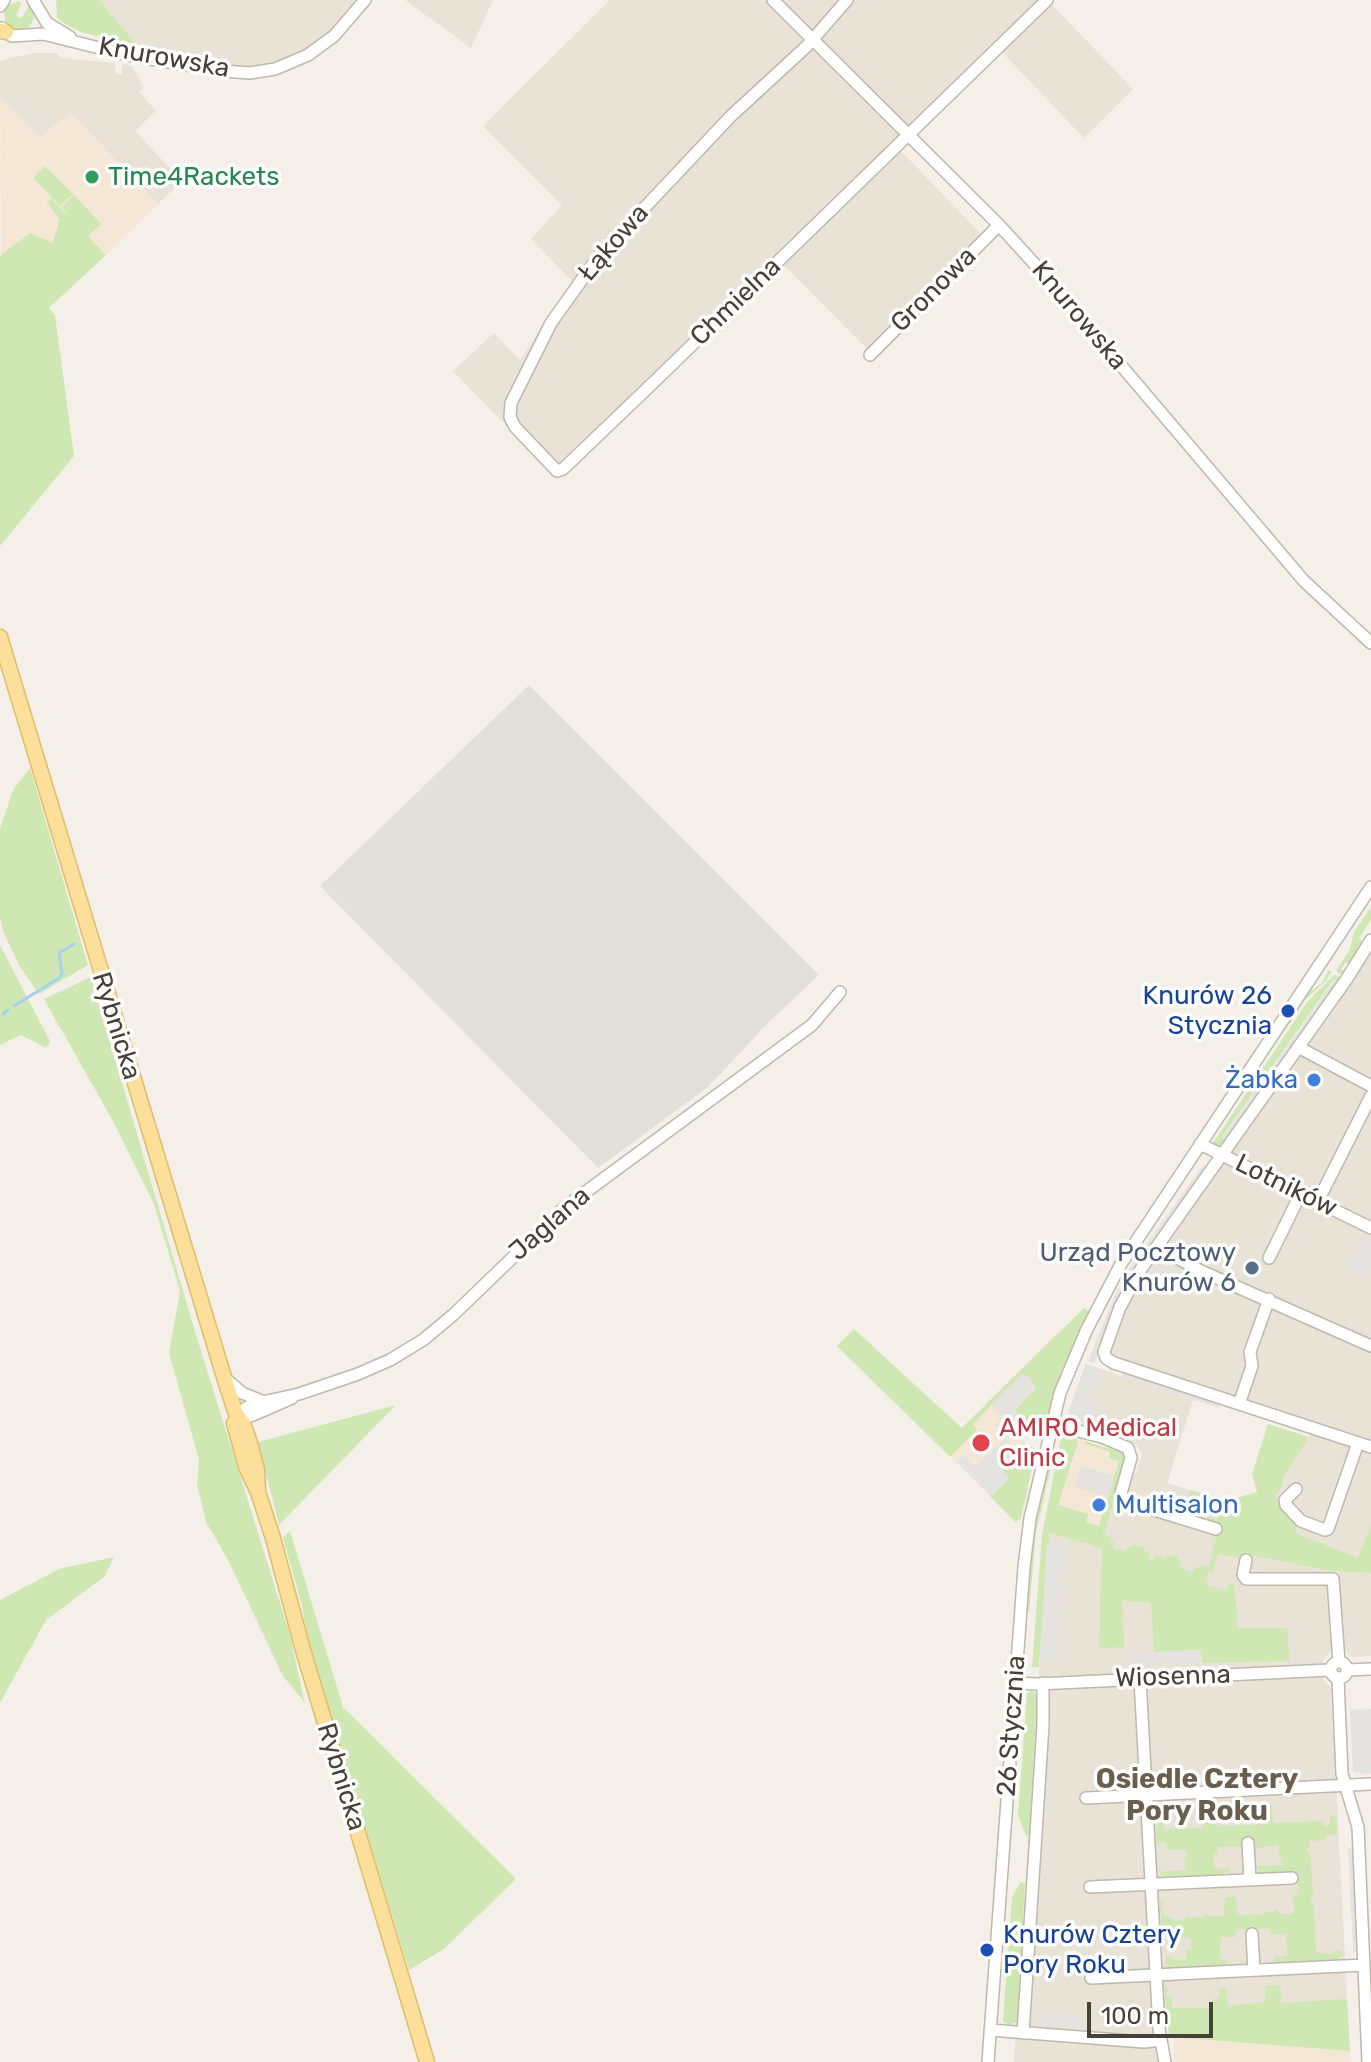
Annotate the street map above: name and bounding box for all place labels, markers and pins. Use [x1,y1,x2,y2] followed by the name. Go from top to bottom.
[108,161,280,193] place label: Time4Rackets
[83,168,101,186] marker: Time4Rackets
[1143,980,1272,1042] place label: Knurów 26 Stycznia
[1279,1002,1297,1020] marker: Knurów 26 Stycznia
[1225,1064,1298,1096] place label: Żabka
[1305,1071,1323,1089] marker: Żabka
[1040,1237,1236,1298] place label: Urząd Pocztowy Knurów 6
[1243,1259,1261,1277] marker: Urząd Pocztowy Knurów 6
[999,1412,1177,1474] place label: AMIRO Medical Clinic
[970,1432,992,1454] marker: AMIRO Medical Clinic
[1115,1489,1239,1521] place label: Multisalon
[1090,1496,1108,1514] marker: Multisalon
[1003,1919,1181,1980] place label: Knurów Cztery Pory Roku
[978,1941,996,1959] marker: Knurów Cztery Pory Roku

